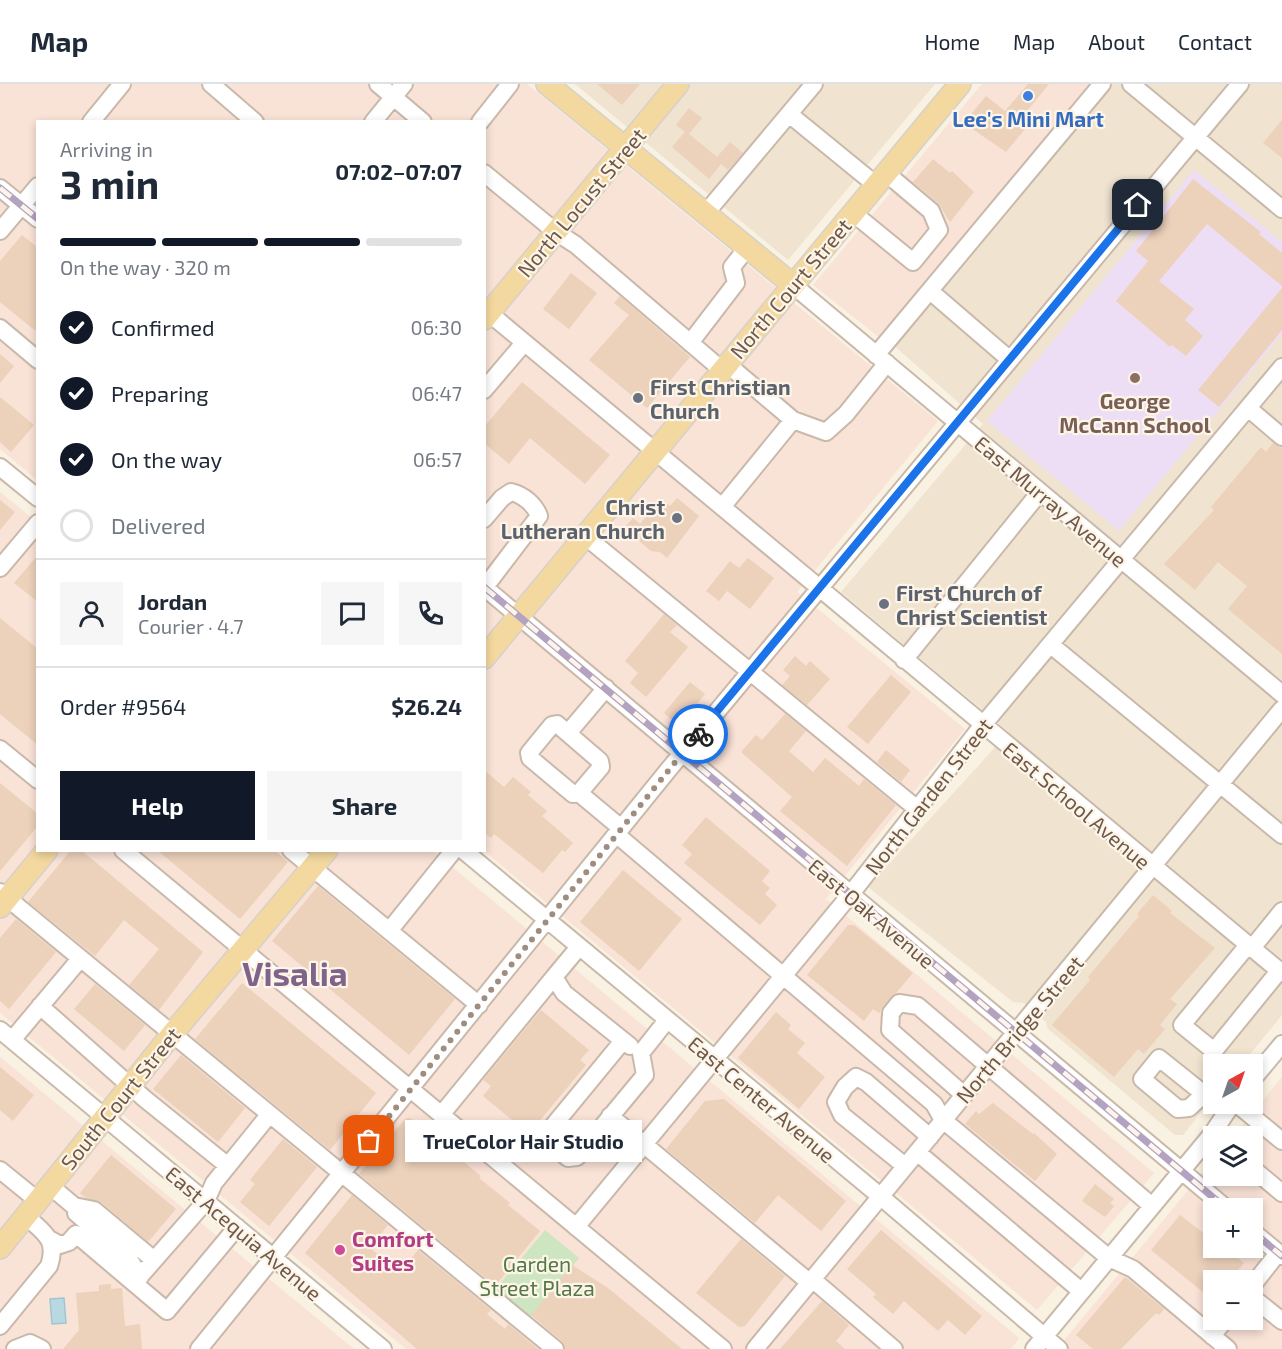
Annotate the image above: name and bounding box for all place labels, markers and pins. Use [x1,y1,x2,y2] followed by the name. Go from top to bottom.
[1021,89,1035,103] marker: Lee's Mini Mart
[952,106,1104,131] place label: Lee's Mini Mart
[1112,179,1163,230] pin
[1128,371,1142,385] marker: George McCann School
[650,374,791,423] place label: First Christian Church
[1059,388,1211,437] place label: George McCann School
[631,391,645,405] marker: First Christian Church
[501,494,665,543] place label: Christ Lutheran Church
[670,511,684,525] marker: Christ Lutheran Church
[896,580,1048,629] place label: First Church of Christ Scientist
[877,597,891,611] marker: First Church of Christ Scientist
[343,1115,394,1166] pin
[405,1120,642,1162] callout: TrueColor Hair Studio
[352,1226,434,1275] place label: Comfort Suites
[333,1243,347,1257] marker: Comfort Suites

